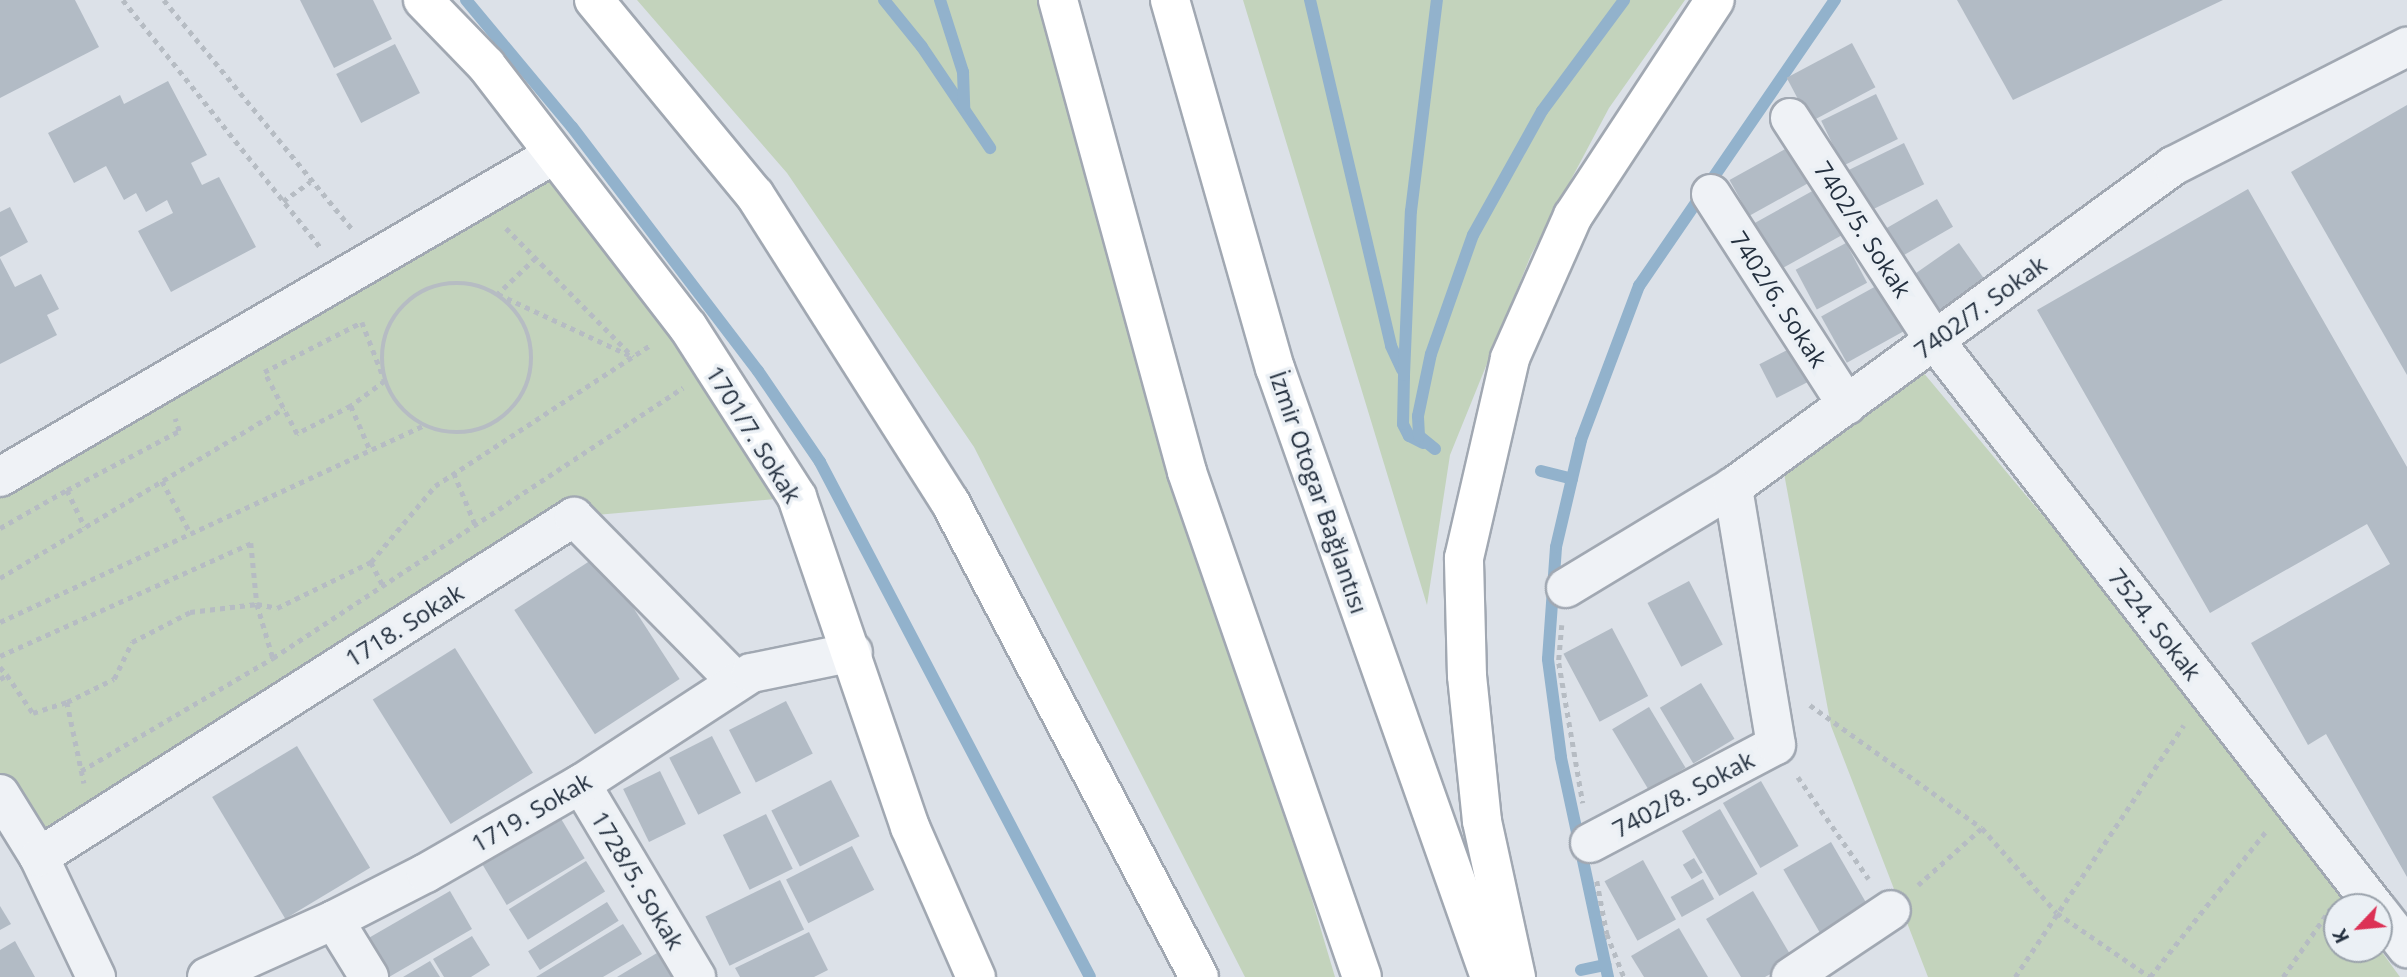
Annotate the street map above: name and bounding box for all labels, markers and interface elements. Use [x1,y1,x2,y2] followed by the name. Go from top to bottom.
[1808,156,1918,302] street label: 7402/5. Sokak
[1724,226,1834,372] street label: 7402/6. Sokak
[1908,249,2052,365] street label: 7402/7. Sokak
[700,360,808,508] street label: 1701/7. Sokak
[1264,367,1374,617] street label: İzmir Otogar Bağlantısı
[2103,563,2207,685] street label: 7524. Sokak
[340,577,468,673] street label: 1718. Sokak
[1607,745,1759,843] street label: 7402/8. Sokak
[466,766,596,858] street label: 1719. Sokak
[585,806,691,954] street label: 1728/5. Sokak
[2323,893,2393,963] north arrow
[2326,925,2355,948] text: K

